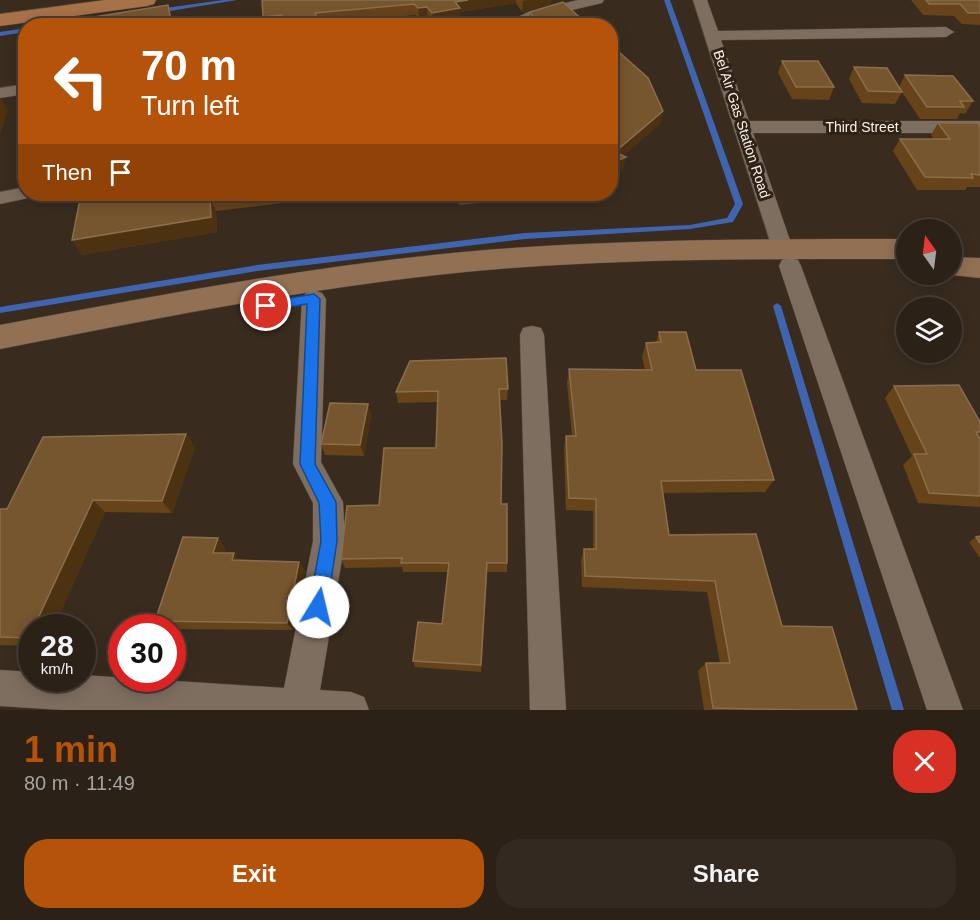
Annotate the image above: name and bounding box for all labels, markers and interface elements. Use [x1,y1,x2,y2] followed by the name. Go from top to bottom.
[42,42,120,120] icon: left
[141,42,237,89] text: 70 m
[710,48,774,200] street label: Bel Air Gas Station Road
[141,91,239,121] text: Turn left
[825,119,899,135] street label: Third Street
[104,156,137,189] icon: arrive
[42,160,92,185] text: Then
[896,219,962,285] north arrow
[896,219,962,363] map controls
[240,280,291,331] pin
[249,289,282,322] icon: arrive
[896,297,962,363] button: layers
[286,575,350,639] position arrow
[108,614,186,692] speed limit sign: 30
[40,629,74,662] text: 28
[41,660,73,677] text: km/h
[24,729,118,770] text: 1 min
[893,730,956,793] button: close
[24,772,135,794] text: 80 m · 11:49
[24,839,484,908] button: Exit
[496,839,956,908] button: Share

